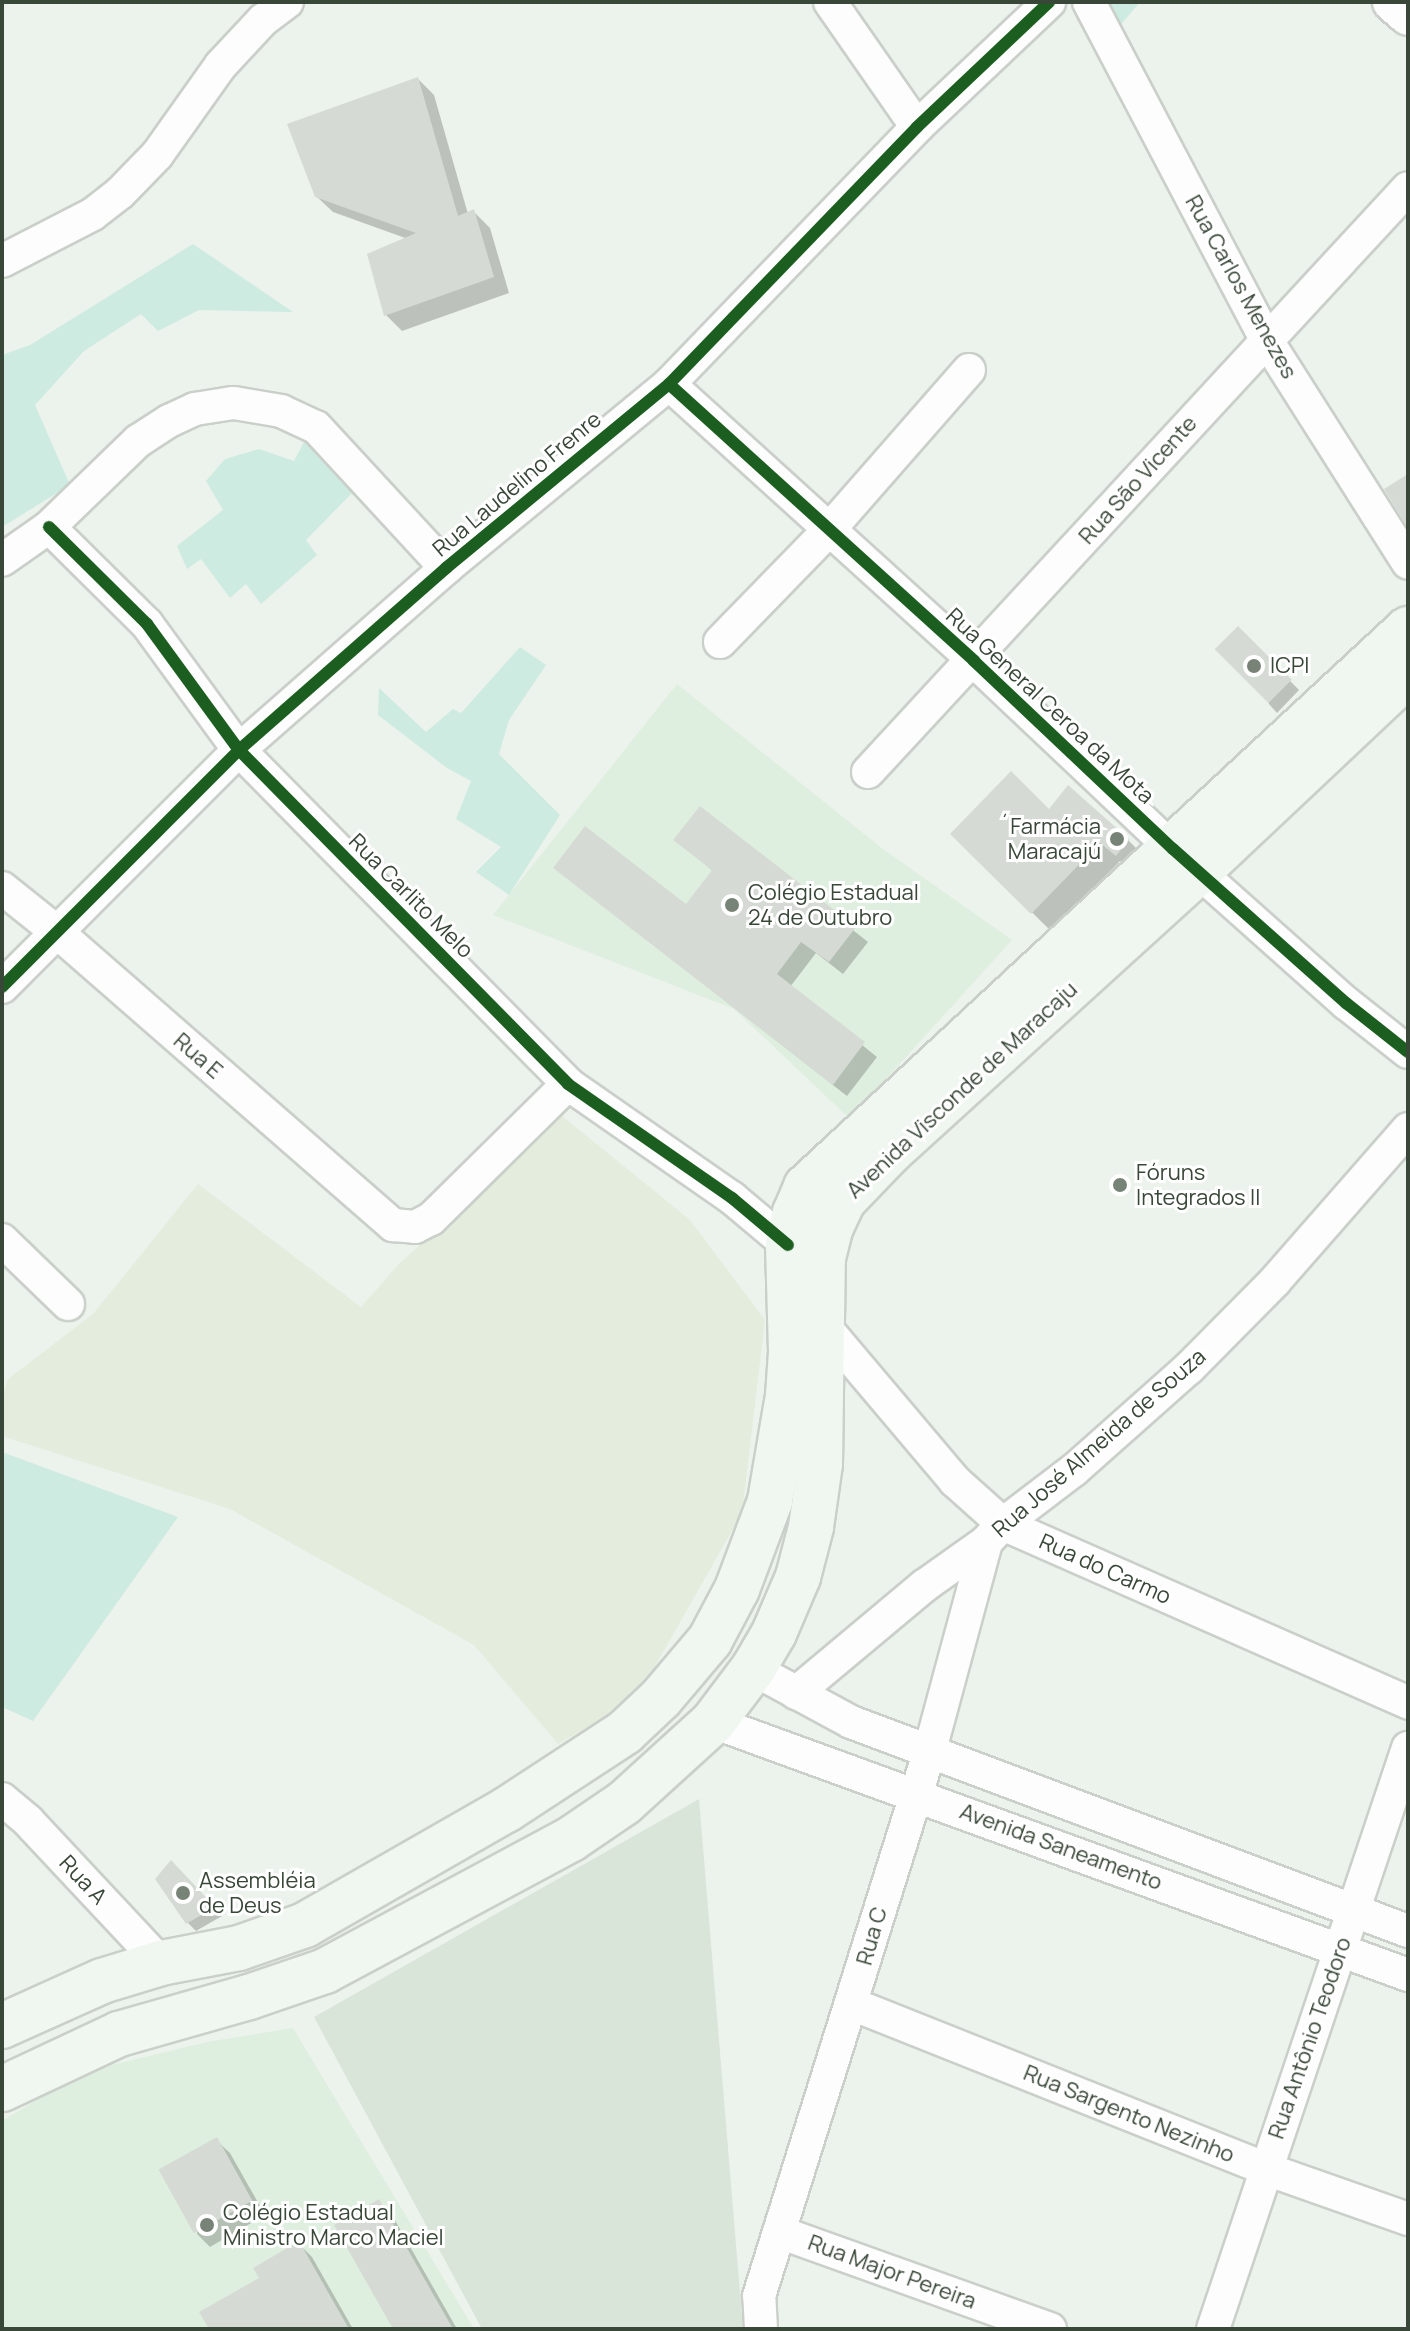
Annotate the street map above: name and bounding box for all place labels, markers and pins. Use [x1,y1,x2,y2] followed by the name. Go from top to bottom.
[1270,653,1309,679] place label: ICPI
[1245,657,1263,675] marker: ICPI
[999,813,1101,864] place label: ´Farmácia Maracajú
[1108,830,1126,848] marker: ´Farmácia Maracajú
[748,879,919,930] place label: Colégio Estadual 24 de Outubro
[723,896,741,914] marker: Colégio Estadual 24 de Outubro
[1136,1159,1260,1210] place label: Fóruns Integrados II
[1111,1176,1129,1194] marker: Fóruns Integrados II
[199,1867,316,1918] place label: Assembléia de Deus
[174,1884,192,1902] marker: Assembléia de Deus
[223,2199,444,2250] place label: Colégio Estadual Ministro Marco Maciel
[198,2216,216,2234] marker: Colégio Estadual Ministro Marco Maciel

